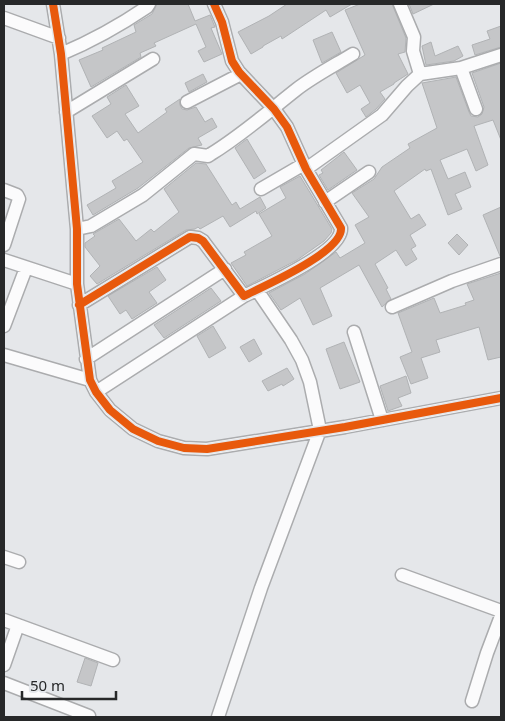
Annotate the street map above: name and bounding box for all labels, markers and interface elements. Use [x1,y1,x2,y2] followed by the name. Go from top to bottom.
[22,668,116,700] scale bar
[30,675,65,695] text: 50 m

